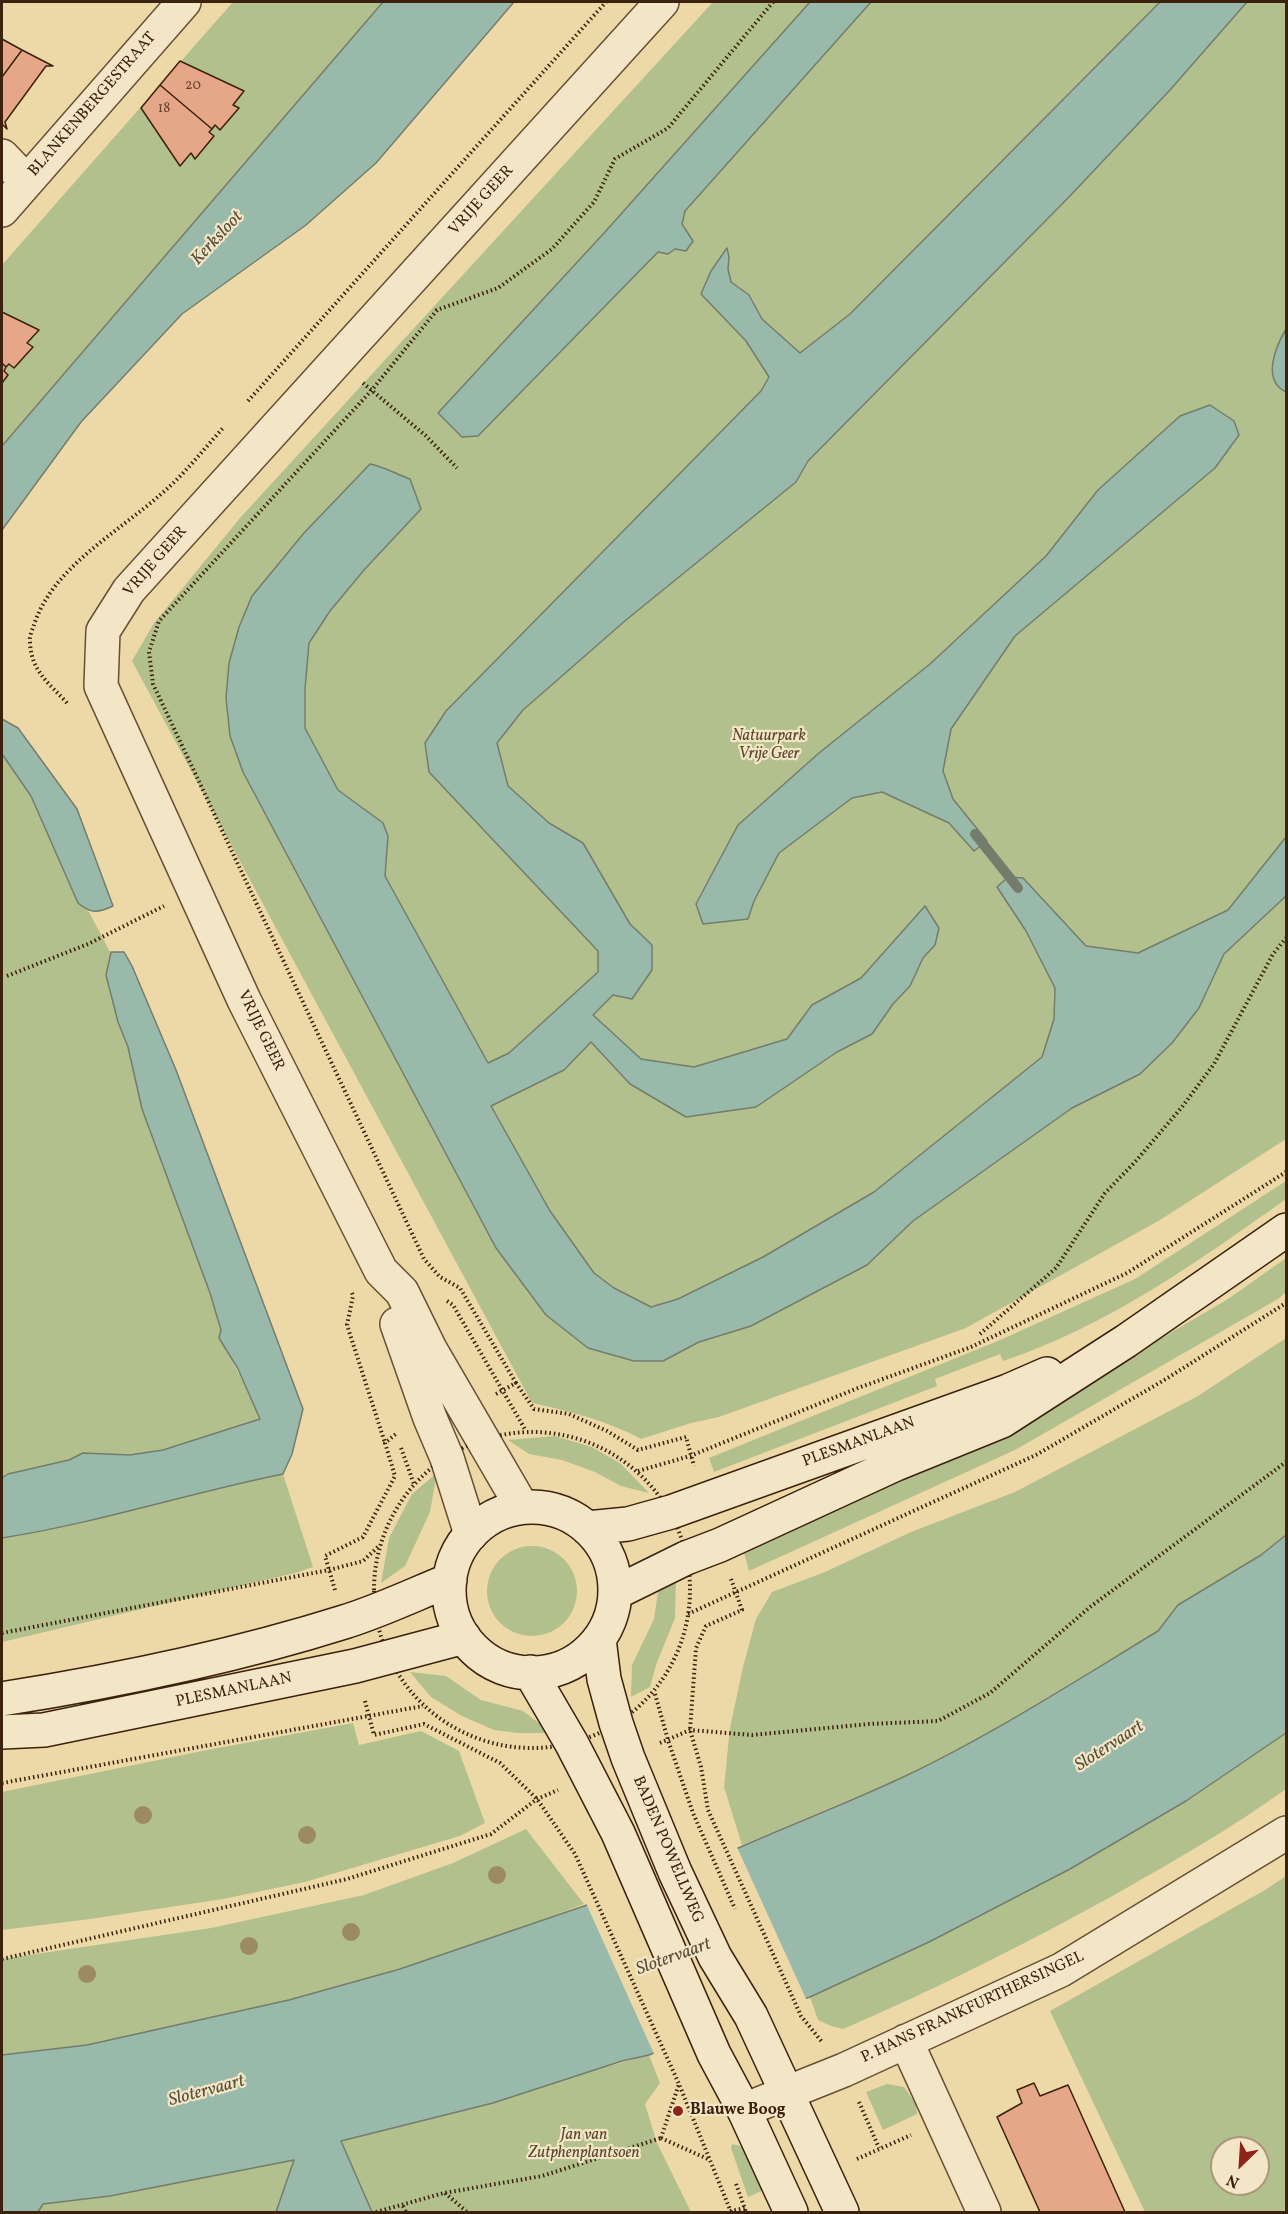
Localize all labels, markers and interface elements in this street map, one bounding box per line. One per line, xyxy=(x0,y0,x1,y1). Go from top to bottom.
street label: BLANKENBERGESTRAAT xyxy=(25,29,161,181)
house number: 20 xyxy=(185,78,201,94)
house number: 18 xyxy=(158,101,170,117)
street label: VRIJE GEER xyxy=(446,162,518,240)
water label: Kerksloot xyxy=(188,207,248,271)
street label: VRIJE GEER xyxy=(120,523,192,601)
park label: Natuurpark Vrije Geer xyxy=(732,727,806,765)
street label: VRIJE GEER xyxy=(232,987,288,1075)
street label: PLESMANLAAN xyxy=(800,1414,918,1472)
street label: PLESMANLAAN xyxy=(174,1669,294,1713)
water label: Slotervaart xyxy=(1071,1717,1149,1777)
street label: BADEN POWELLWEG xyxy=(627,1774,707,1926)
water label: Slotervaart xyxy=(634,1935,714,1981)
street label: P. HANS FRANKFURTHERSINGEL xyxy=(859,1948,1087,2068)
water label: Slotervaart xyxy=(167,2071,247,2113)
place label: Blauwe Boog xyxy=(690,2101,786,2121)
marker: Blauwe Boog xyxy=(671,2104,685,2118)
park label: Jan van Zutphenplantsoen xyxy=(528,2126,640,2164)
north arrow xyxy=(1210,2136,1270,2196)
text: N xyxy=(1223,2168,1243,2193)

